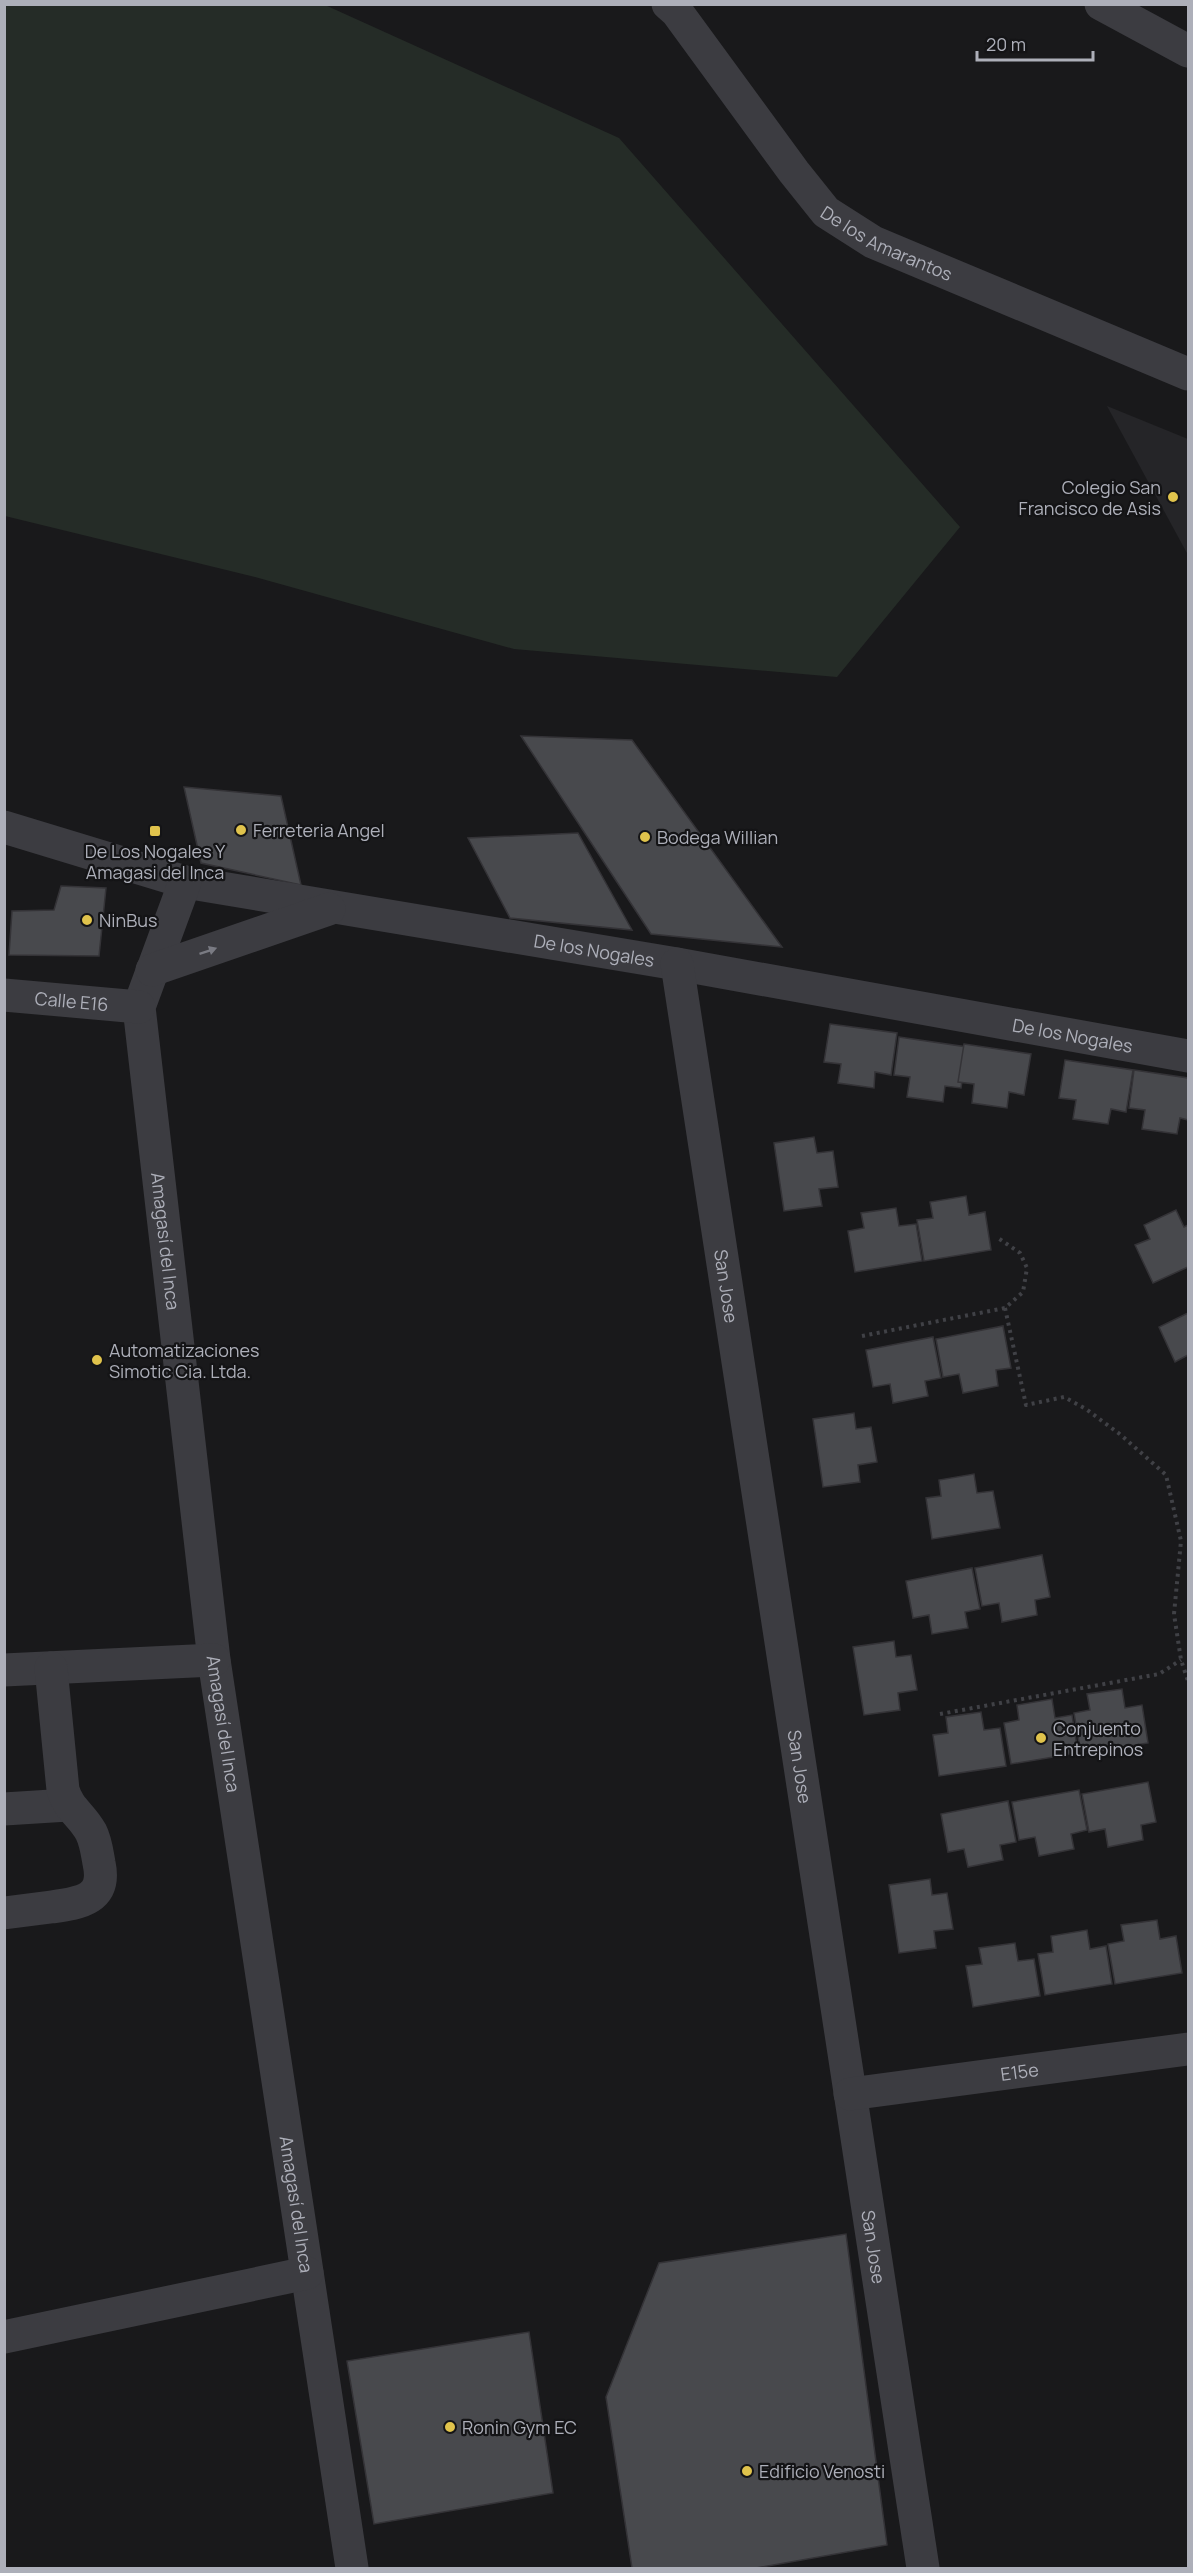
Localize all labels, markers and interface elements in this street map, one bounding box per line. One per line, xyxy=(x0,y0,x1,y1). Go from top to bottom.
scale bar xyxy=(977,24,1092,62)
text: 20 m xyxy=(986,32,1026,56)
street label: De los Amarantos xyxy=(816,200,956,286)
place label: Colegio San Francisco de Asis xyxy=(1019,475,1161,520)
marker: Colegio San Francisco de Asis xyxy=(1166,490,1180,504)
place label: Ferreteria Angel xyxy=(253,818,385,842)
marker: Ferreteria Angel xyxy=(234,823,248,837)
marker: De Los Nogales Y Amagasi del Inca xyxy=(148,824,162,838)
place label: Bodega Willian xyxy=(657,825,778,849)
marker: Bodega Willian xyxy=(638,830,652,844)
place label: De Los Nogales Y Amagasi del Inca xyxy=(85,839,226,884)
place label: NinBus xyxy=(99,908,157,932)
marker: NinBus xyxy=(80,913,94,927)
street label: De los Nogales xyxy=(532,928,656,972)
one-way arrow xyxy=(199,945,217,955)
street label: Calle E16 xyxy=(34,986,110,1016)
street label: De los Nogales xyxy=(1011,1013,1135,1058)
street label: Amagasí del Inca xyxy=(146,1171,186,1311)
street label: San Jose xyxy=(709,1248,744,1325)
place label: Automatizaciones Simotic Cia. Ltda. xyxy=(109,1338,259,1383)
marker: Automatizaciones Simotic Cia. Ltda. xyxy=(90,1353,104,1367)
street label: Amagasí del Inca xyxy=(201,1654,246,1794)
place label: Conjuento Entrepinos xyxy=(1053,1716,1143,1761)
street label: San Jose xyxy=(783,1728,818,1805)
marker: Conjuento Entrepinos xyxy=(1034,1731,1048,1745)
street label: E15e xyxy=(999,2057,1040,2086)
street label: Amagasí del Inca xyxy=(274,2134,319,2274)
street label: San Jose xyxy=(856,2208,891,2286)
place label: Ronin Gym EC xyxy=(462,2415,577,2439)
marker: Ronin Gym EC xyxy=(443,2420,457,2434)
place label: Edificio Venosti xyxy=(759,2459,885,2483)
marker: Edificio Venosti xyxy=(740,2464,754,2478)

